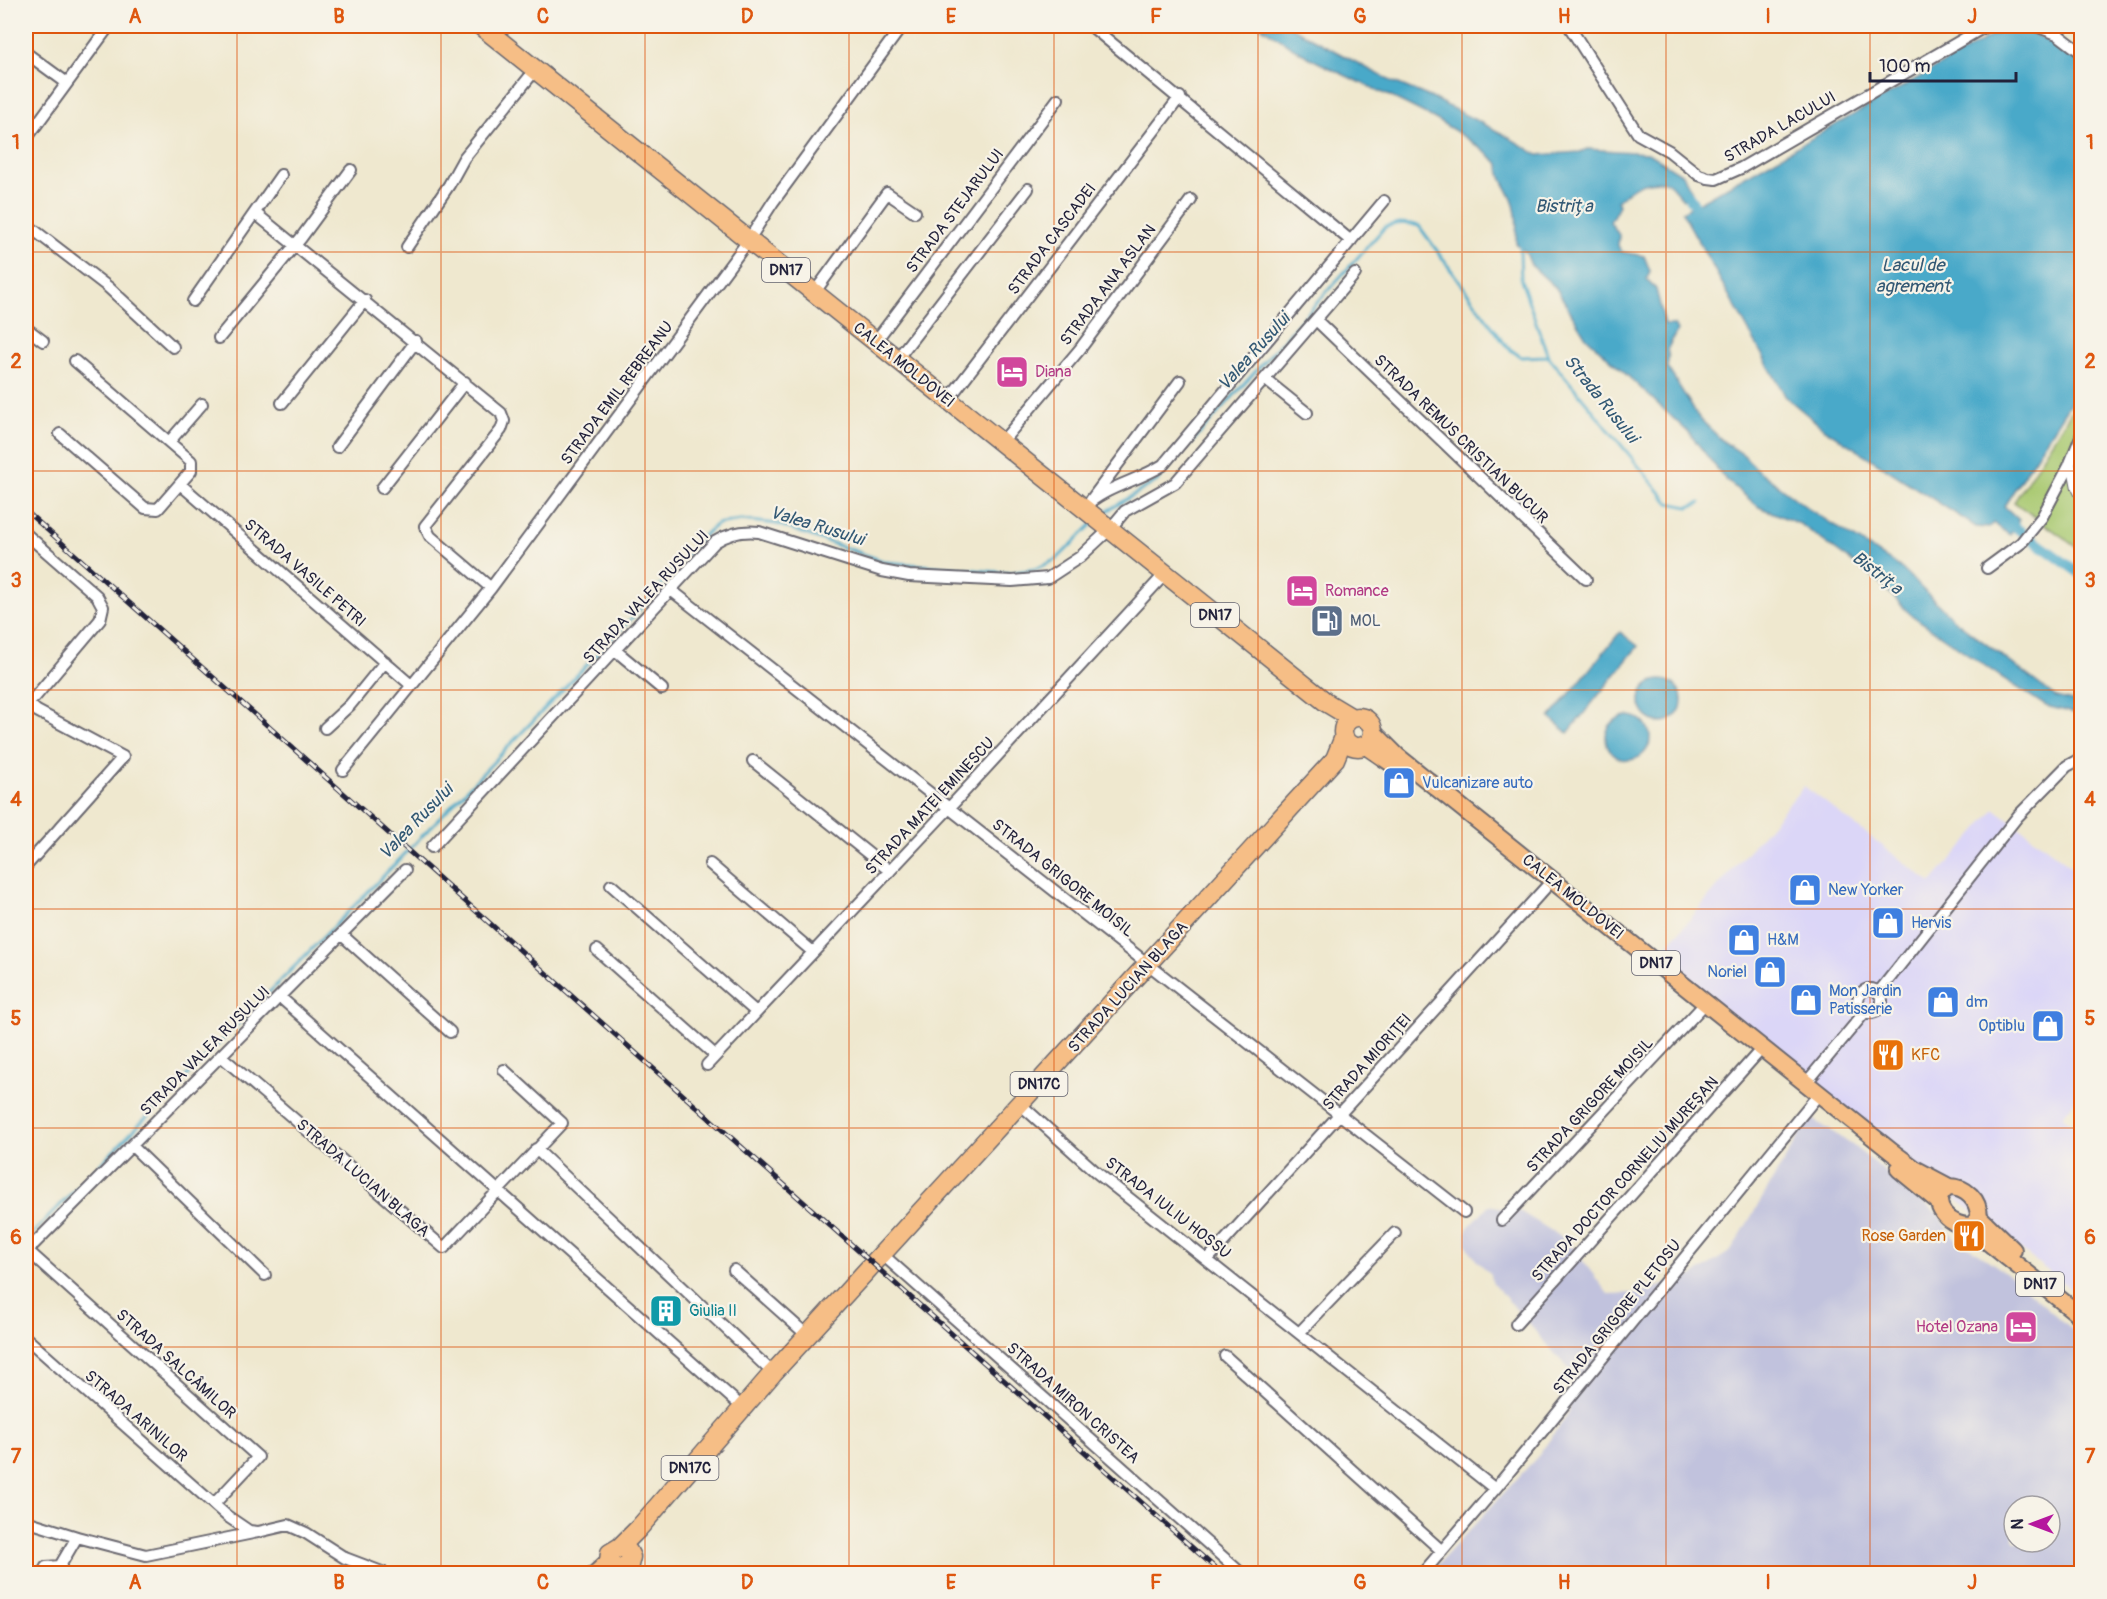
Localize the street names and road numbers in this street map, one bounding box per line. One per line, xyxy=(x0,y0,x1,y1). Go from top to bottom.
street label: STRADA LACULUI xyxy=(1721,87,1839,167)
street label: STRADA STEJARULUI xyxy=(902,145,1008,277)
street label: STRADA CASCADEI xyxy=(1004,179,1100,299)
street label: STRADA ANA ASLAN xyxy=(1056,220,1160,350)
road number: DN17 xyxy=(762,258,810,282)
street label: STRADA EMIL REBREANU xyxy=(556,317,678,469)
street label: CALEA MOLDOVEI xyxy=(849,318,959,412)
street label: STRADA REMUS CRISTIAN BUCUR xyxy=(1370,350,1552,528)
street label: STRADA VASILE PETRI xyxy=(240,515,370,631)
street label: STRADA VALEA RUSULUI xyxy=(579,526,713,668)
road number: DN17 xyxy=(1191,603,1239,627)
street label: STRADA MATEI EMINESCU xyxy=(861,733,999,879)
street label: STRADA GRIGORE MOISIL xyxy=(988,815,1138,941)
street label: CALEA MOLDOVEI xyxy=(1518,850,1628,944)
street label: STRADA LUCIAN BLAGA xyxy=(1064,917,1192,1057)
road number: DN17 xyxy=(1632,951,1680,975)
street label: STRADA VALEA RUSULUI xyxy=(136,982,274,1120)
street label: STRADA MIORIȚEI xyxy=(1318,1009,1416,1115)
street label: STRADA GRIGORE MOISIL xyxy=(1522,1033,1658,1177)
road number: DN17C xyxy=(1010,1072,1068,1096)
street label: STRADA DOCTOR CORNELIU MUREȘAN xyxy=(1527,1072,1723,1286)
street label: STRADA LUCIAN BLAGA xyxy=(292,1115,434,1241)
street label: STRADA IULIU HOSSU xyxy=(1101,1153,1235,1263)
street label: STRADA GRIGORE PLETOSU xyxy=(1548,1236,1686,1398)
road number: DN17 xyxy=(2016,1272,2064,1296)
street label: STRADA SALCÂMILOR xyxy=(112,1305,240,1423)
street label: STRADA MIRON CRISTEA xyxy=(1002,1338,1144,1468)
street label: STRADA ARINILOR xyxy=(81,1366,191,1466)
road number: DN17C xyxy=(662,1456,718,1480)

